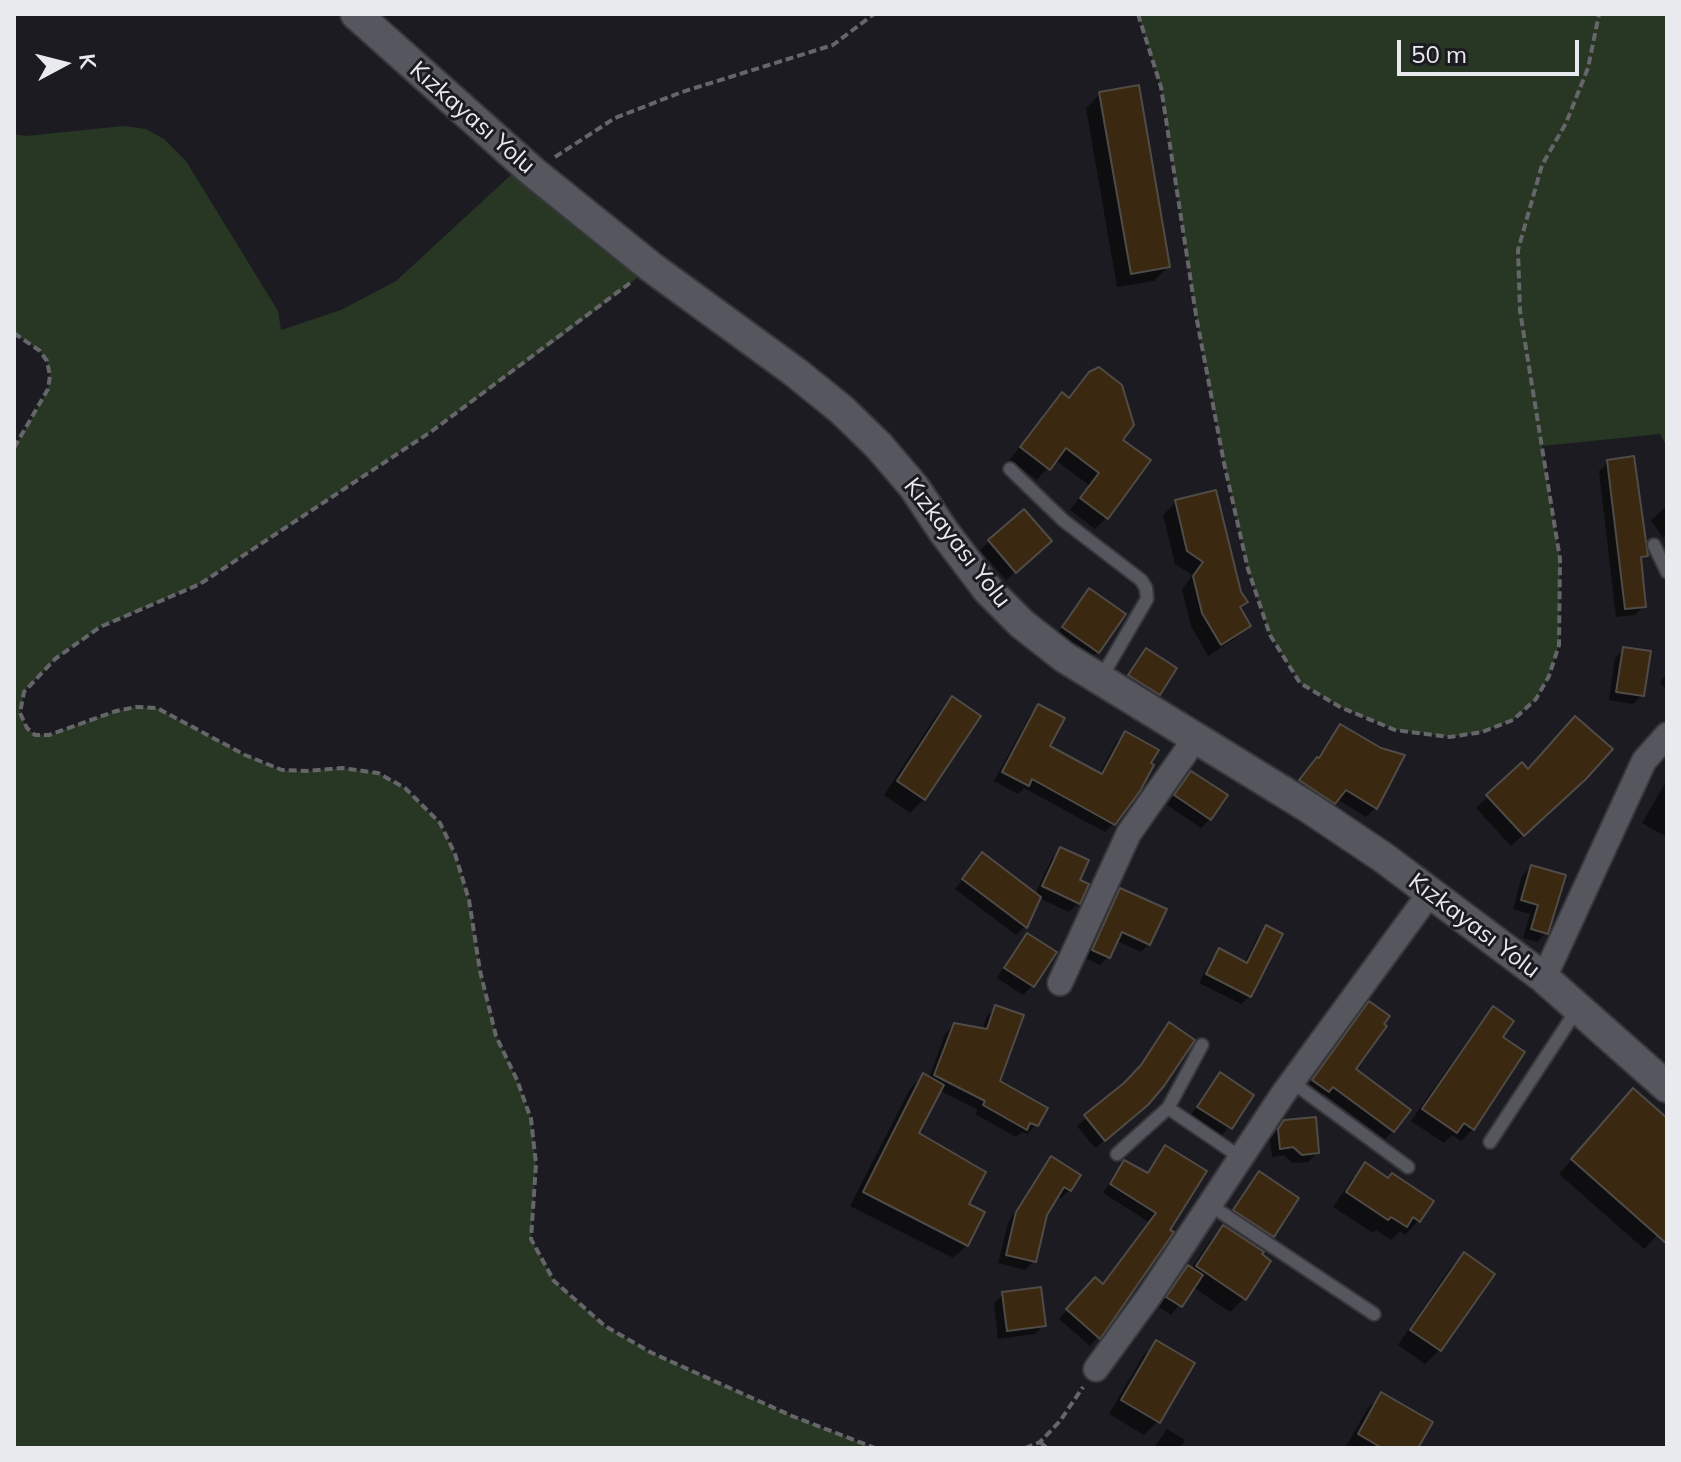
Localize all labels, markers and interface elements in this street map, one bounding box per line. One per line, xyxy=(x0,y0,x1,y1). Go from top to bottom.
north arrow xyxy=(24,24,104,104)
scale bar xyxy=(1401,24,1583,74)
text: 50 m xyxy=(1411,39,1467,69)
text: K xyxy=(73,52,103,70)
street label: Kızkayası Yolu xyxy=(403,56,541,180)
street label: Kızkayası Yolu xyxy=(897,472,1017,614)
street label: Kızkayası Yolu xyxy=(1403,867,1545,985)

